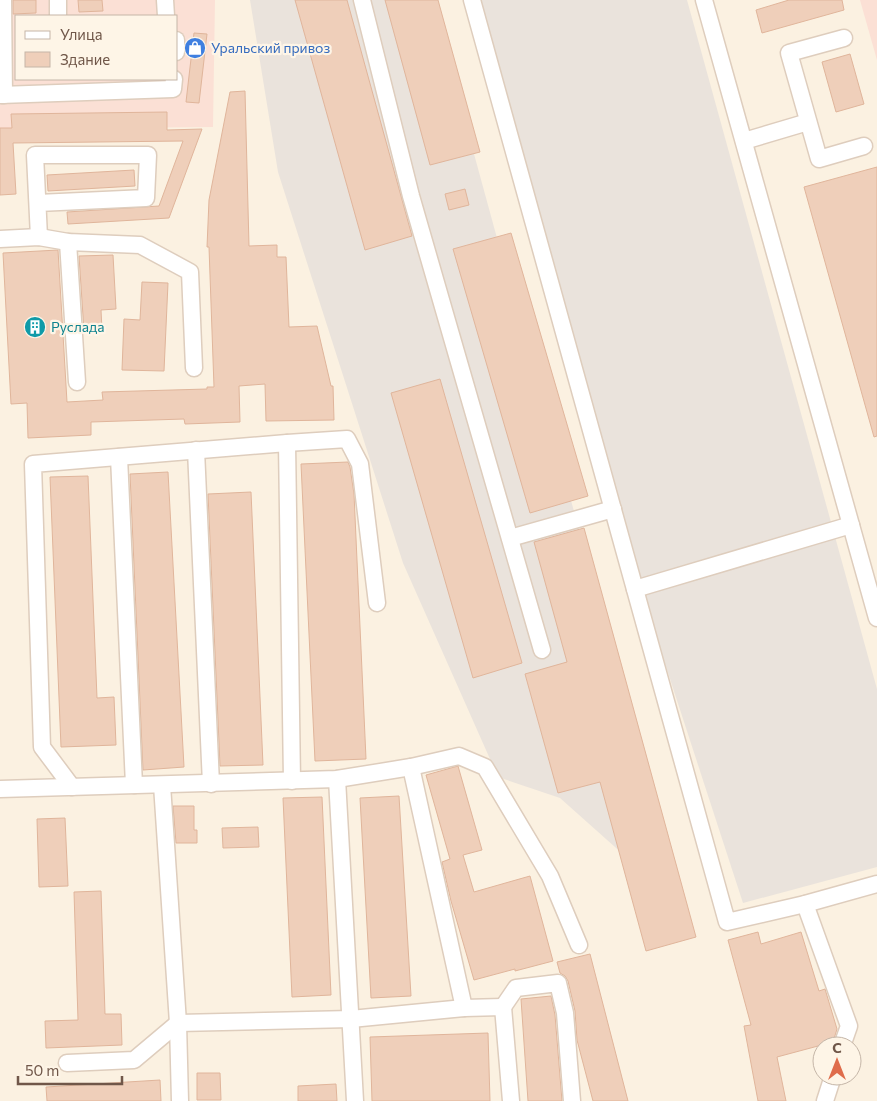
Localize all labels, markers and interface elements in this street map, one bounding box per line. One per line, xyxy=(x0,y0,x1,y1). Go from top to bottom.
legend xyxy=(15,15,178,80)
text: Улица xyxy=(60,25,102,43)
shop icon: Уральский привоз xyxy=(183,36,207,60)
place label: Уральский привоз xyxy=(211,39,330,56)
text: Здание xyxy=(60,50,110,68)
building icon: Руслада xyxy=(23,315,47,339)
place label: Руслада xyxy=(51,318,105,335)
north arrow xyxy=(812,1036,862,1086)
text: С xyxy=(832,1039,842,1056)
scale bar xyxy=(18,1054,121,1086)
text: 50 m xyxy=(25,1061,59,1079)

